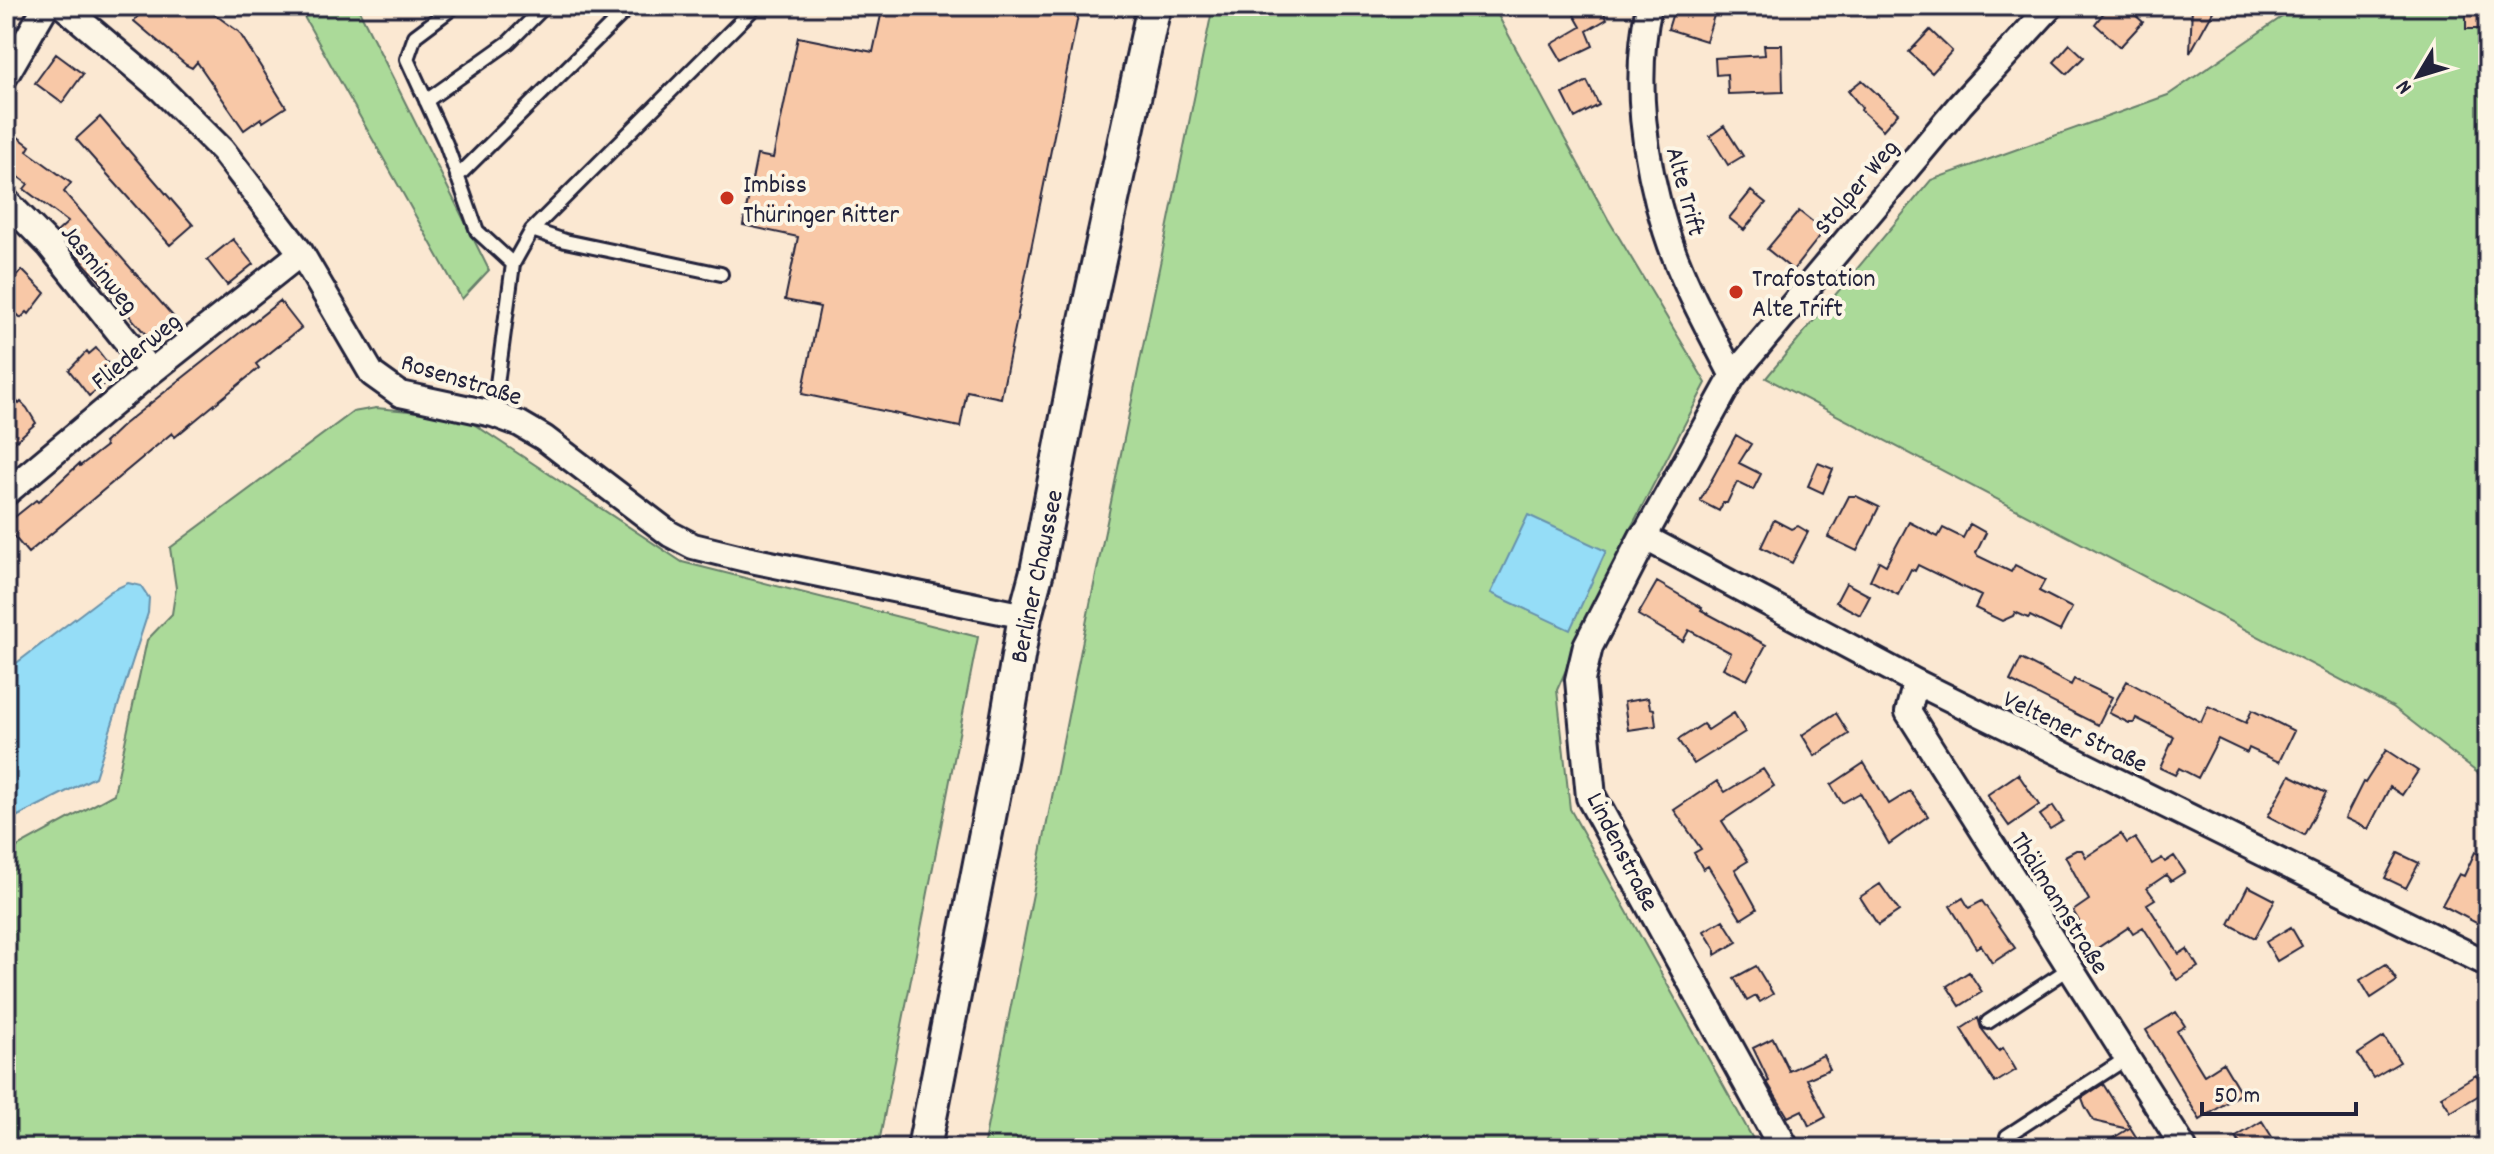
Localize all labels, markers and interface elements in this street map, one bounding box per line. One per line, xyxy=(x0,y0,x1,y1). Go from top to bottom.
north arrow xyxy=(2378,36,2458,116)
text: N xyxy=(2389,72,2421,100)
street label: Stolper Weg xyxy=(1806,132,1909,244)
street label: Alte Trift xyxy=(1654,143,1713,241)
place label: Imbiss Thüringer Ritter xyxy=(743,168,899,235)
marker: Imbiss Thüringer Ritter xyxy=(718,189,736,207)
street label: Jasminweg xyxy=(50,217,146,323)
place label: Trafostation Alte Trift xyxy=(1752,262,1876,329)
marker: Trafostation Alte Trift xyxy=(1727,283,1745,301)
street label: Fliederweg xyxy=(84,305,190,401)
street label: Rosenstraße xyxy=(396,345,526,417)
street label: Berliner Chaussee xyxy=(1002,487,1075,667)
street label: Veltener Straße xyxy=(1996,682,2153,784)
street label: Lindenstraße xyxy=(1575,787,1667,919)
street label: Thälmannstraße xyxy=(1999,825,2117,982)
scale bar xyxy=(2202,1066,2356,1116)
text: 50 m xyxy=(2214,1080,2260,1114)

